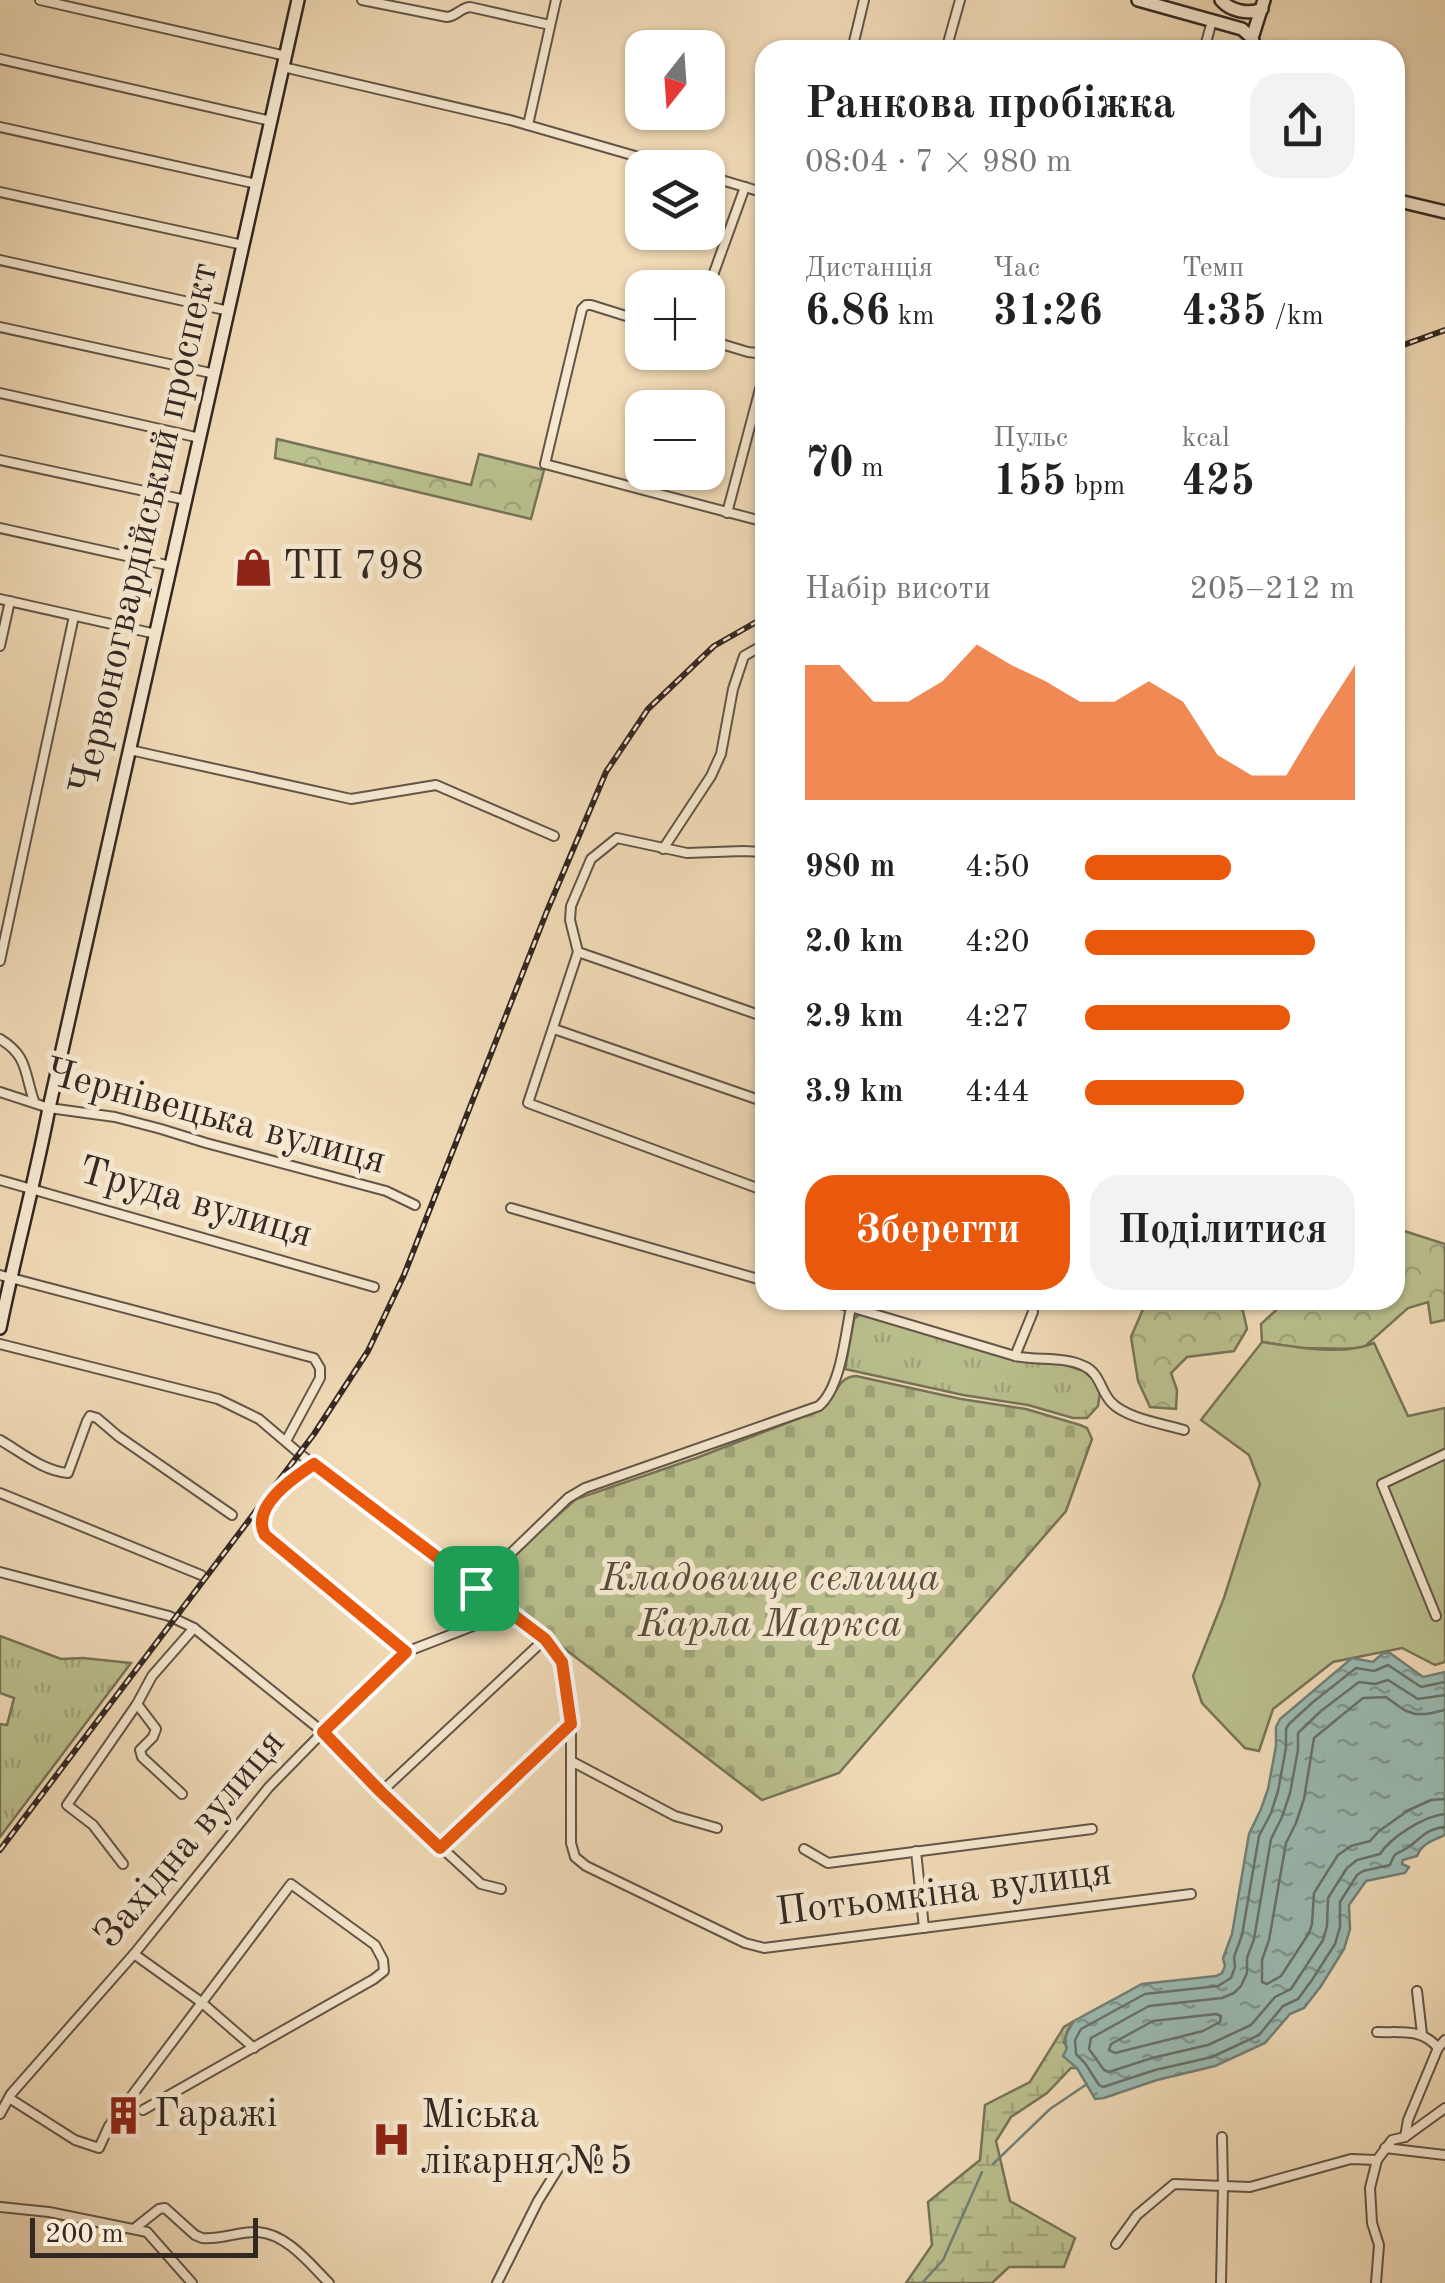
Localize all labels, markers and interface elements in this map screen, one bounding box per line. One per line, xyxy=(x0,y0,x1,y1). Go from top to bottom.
north arrow xyxy=(625,30,725,130)
map controls xyxy=(625,30,725,490)
button: share xyxy=(1250,73,1355,178)
text: Ранкова пробіжка xyxy=(805,83,1175,128)
text: 08:04 · 7 × 980 m xyxy=(805,147,1072,179)
button: layers xyxy=(625,150,725,250)
text: Дистанція xyxy=(805,255,933,283)
text: Час xyxy=(993,255,1040,283)
text: Темп xyxy=(1182,255,1244,283)
street label: Червоногвардійський проспект xyxy=(65,259,227,799)
button: + xyxy=(625,270,725,370)
text: 6.86 xyxy=(805,292,890,334)
text: 31:26 xyxy=(993,292,1103,334)
text: 4:35 xyxy=(1182,292,1267,334)
text: km xyxy=(890,303,934,331)
text: /km xyxy=(1267,303,1324,331)
button: − xyxy=(625,390,725,490)
text: Пульс xyxy=(993,425,1068,453)
text: kcal xyxy=(1182,425,1230,453)
text: 70 xyxy=(805,444,854,486)
text: m xyxy=(854,455,884,483)
text: 155 xyxy=(993,462,1066,504)
text: 425 xyxy=(1182,462,1255,504)
text: bpm xyxy=(1066,473,1125,501)
shop icon: ТП 798 xyxy=(232,547,274,589)
place label: ТП 798 xyxy=(283,548,424,588)
text: Набір висоти xyxy=(805,574,991,606)
text: 205–212 m xyxy=(1189,574,1355,606)
text: 980 m xyxy=(805,852,895,884)
text: 4:50 xyxy=(965,852,1030,884)
text: 2.0 km xyxy=(805,927,904,959)
text: 4:20 xyxy=(965,927,1030,959)
text: 2.9 km xyxy=(805,1002,904,1034)
text: 4:27 xyxy=(965,1002,1030,1034)
street label: Чернівецька вулиця xyxy=(40,1053,390,1183)
text: 3.9 km xyxy=(805,1077,904,1109)
text: 4:44 xyxy=(965,1077,1030,1109)
street label: Труда вулиця xyxy=(74,1152,316,1256)
button: Зберегти xyxy=(805,1175,1070,1290)
button: Поділитися xyxy=(1090,1175,1355,1290)
pin xyxy=(434,1546,519,1631)
park label: Кладовище селища Карла Маркса xyxy=(599,1560,940,1646)
icon: arrive xyxy=(449,1561,504,1616)
street label: Західна вулиця xyxy=(88,1723,294,1957)
street label: Потьомкіна вулиця xyxy=(774,1854,1114,1934)
building icon: Гаражі xyxy=(103,2095,145,2137)
place label: Гаражі xyxy=(154,2096,278,2136)
place label: Міська лікарня №5 xyxy=(421,2097,632,2183)
hospital icon: Міська лікарня №5 xyxy=(370,2119,412,2161)
scale bar xyxy=(30,2213,258,2258)
text: 200 m xyxy=(45,2221,124,2249)

